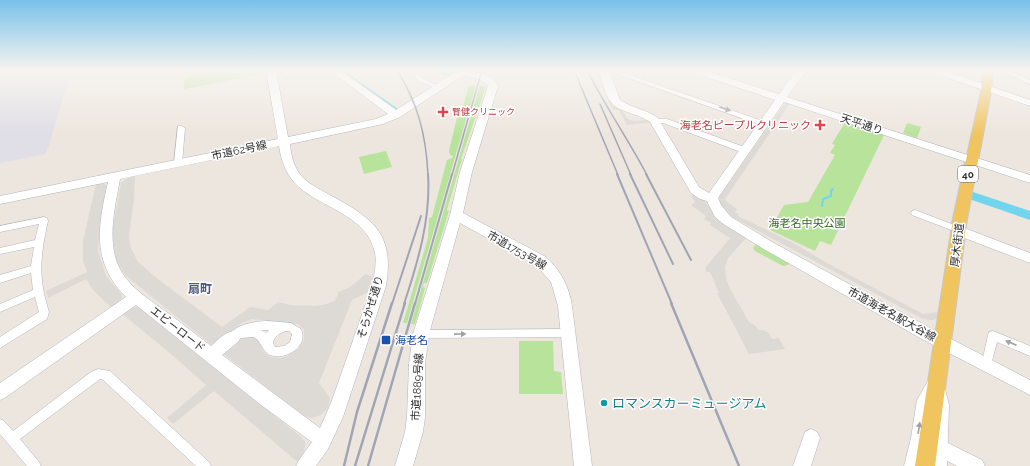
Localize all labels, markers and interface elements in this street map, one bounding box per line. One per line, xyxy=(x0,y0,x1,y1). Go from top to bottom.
marker: 腎健クリニック xyxy=(437,106,449,118)
place label: 腎健クリニック xyxy=(452,107,515,117)
one-way arrow xyxy=(720,107,732,113)
street label: 天平通り xyxy=(839,111,885,137)
place label: 海老名ピープルクリニック xyxy=(680,119,811,132)
marker: 海老名ピープルクリニック xyxy=(814,119,826,131)
street label: 市道62号線 xyxy=(210,138,268,163)
road number: 40 xyxy=(958,166,978,182)
park label: 海老名中央公園 xyxy=(769,217,846,230)
street label: 厚木街道 xyxy=(948,222,967,268)
street label: 市道1753号線 xyxy=(485,228,549,273)
street label: そらかぜ通り xyxy=(355,274,386,341)
district label: 扇町 xyxy=(188,282,212,296)
street label: 市道海老名駅大谷線 xyxy=(845,285,938,344)
street label: エビーロード xyxy=(148,304,208,355)
one-way arrow xyxy=(454,331,467,337)
marker: 海老名 xyxy=(380,334,392,346)
place label: 海老名 xyxy=(395,334,428,347)
one-way arrow xyxy=(1005,339,1017,345)
street label: 市道1889号線 xyxy=(409,353,426,421)
place label: ロマンスカーミュージアム xyxy=(612,396,767,411)
marker: ロマンスカーミュージアム xyxy=(599,398,609,408)
one-way arrow xyxy=(916,422,922,434)

